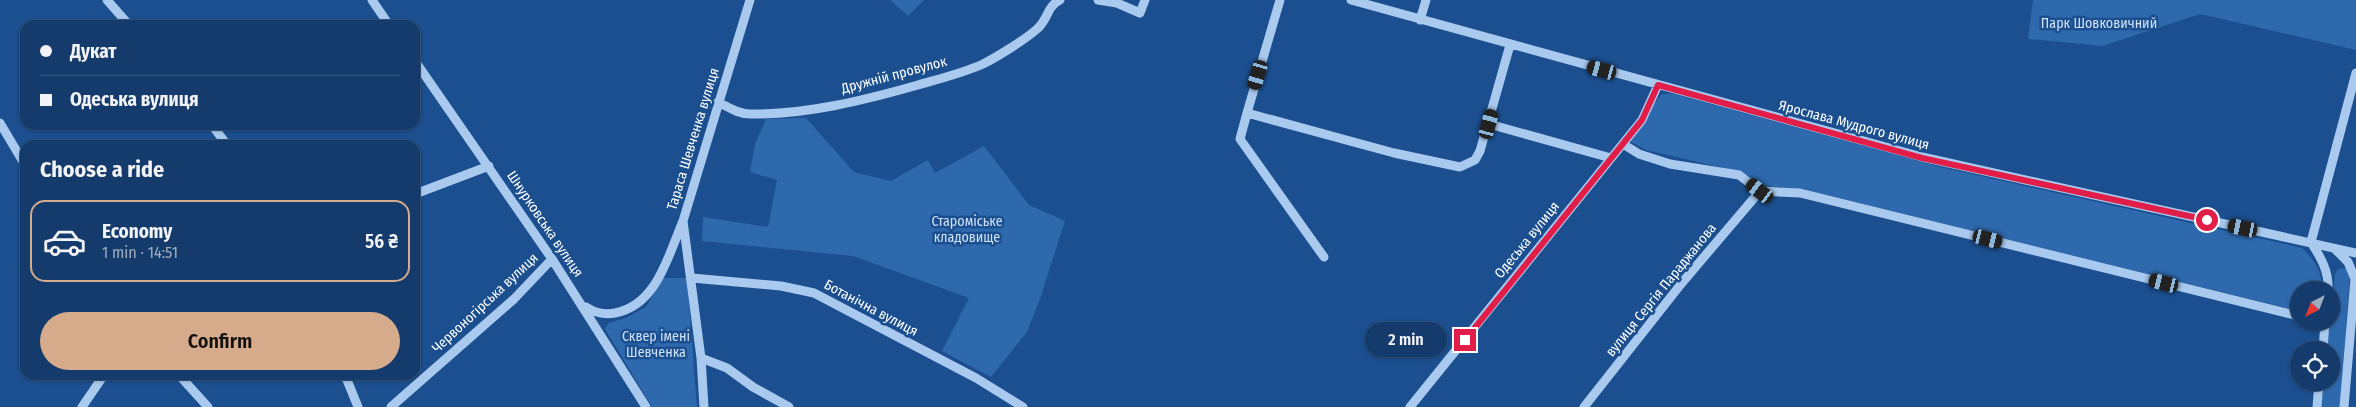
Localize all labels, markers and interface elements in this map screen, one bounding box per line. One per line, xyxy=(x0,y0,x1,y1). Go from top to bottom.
park label: Парк Шовковичний xyxy=(2041,15,2157,32)
text: Дукат xyxy=(70,40,116,63)
street label: Дружній провулок xyxy=(838,53,949,98)
car xyxy=(1246,58,1269,92)
car xyxy=(1585,59,1618,81)
street label: Тараса Шевченка вулиця xyxy=(663,66,723,212)
text: Одеська вулиця xyxy=(70,88,199,111)
street label: Ярослава Мудрого вулиця xyxy=(1777,97,1931,153)
car xyxy=(1477,108,1500,140)
text: Choose a ride xyxy=(40,156,164,183)
street label: Шнурковська вулиця xyxy=(503,168,587,280)
car xyxy=(1743,176,1776,206)
street label: Одеська вулиця xyxy=(1491,198,1563,282)
route start xyxy=(2196,209,2218,231)
park label: Староміське кладовище xyxy=(931,213,1003,246)
car xyxy=(2226,218,2259,238)
icon: car xyxy=(42,219,87,264)
text: Economy xyxy=(102,220,172,243)
street label: вулиця Сергія Параджанова xyxy=(1602,220,1720,360)
car xyxy=(1971,228,2004,250)
text: 56 ₴ xyxy=(365,230,398,253)
text: 1 min · 14:51 xyxy=(102,243,178,262)
street label: Червоногірська вулиця xyxy=(429,250,541,356)
car xyxy=(2147,272,2180,294)
street label: Ботанічна вулиця xyxy=(821,276,921,340)
north arrow xyxy=(2290,281,2340,331)
map controls xyxy=(2290,281,2340,391)
button: Confirm xyxy=(40,312,400,370)
callout: 2 min xyxy=(1365,322,1448,358)
park label: Сквер імені Шевченка xyxy=(622,328,690,361)
route end xyxy=(1454,329,1476,351)
text: 2 min xyxy=(1388,330,1424,349)
button: locate xyxy=(2290,341,2340,391)

